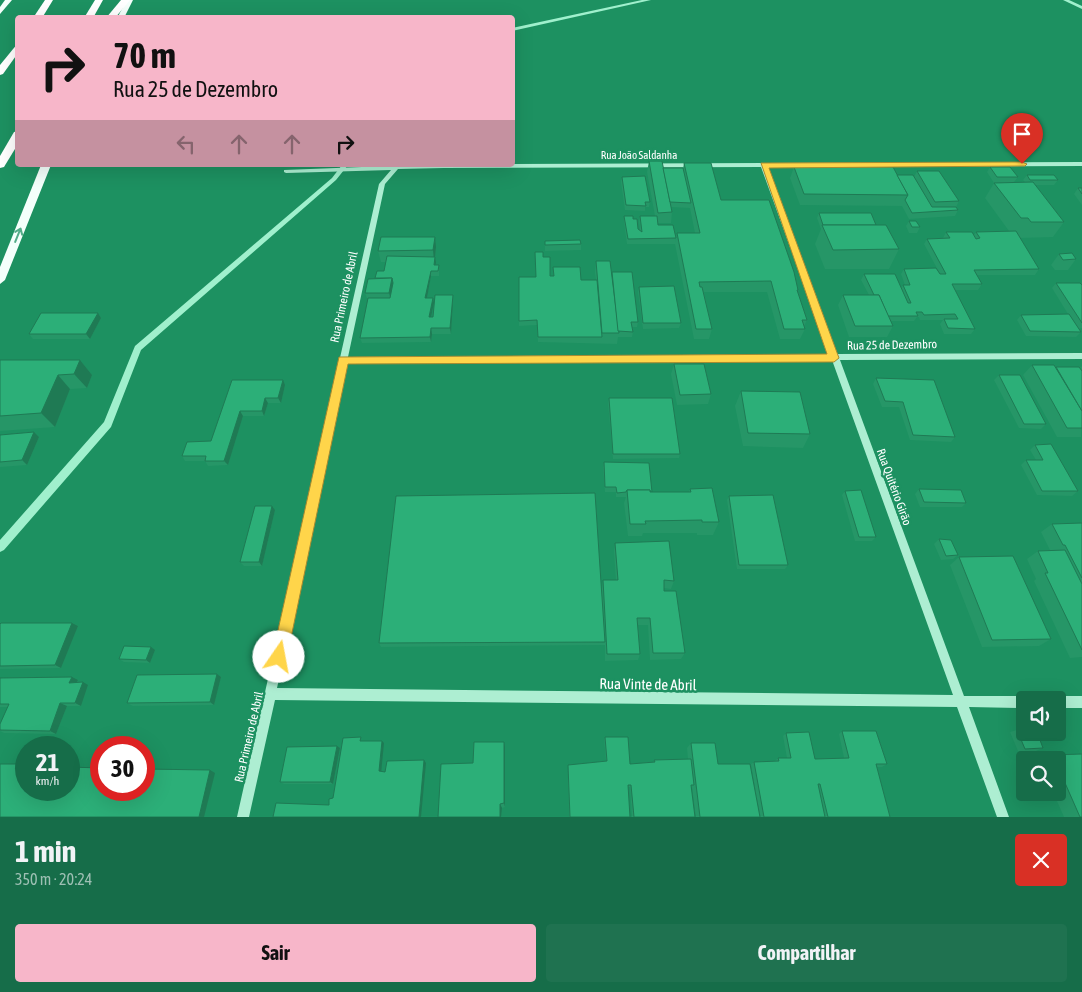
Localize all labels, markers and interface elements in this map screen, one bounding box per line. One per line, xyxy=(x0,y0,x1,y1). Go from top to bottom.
icon: right xyxy=(30,35,95,100)
text: 70 m xyxy=(113,35,176,75)
text: Rua 25 de Dezembro xyxy=(113,76,278,102)
pin xyxy=(1001,113,1043,164)
icon: arrive xyxy=(1008,120,1036,148)
icon: left xyxy=(172,130,200,158)
icon: ahead xyxy=(225,130,253,158)
icon: ahead xyxy=(278,130,306,158)
icon: right xyxy=(331,130,359,158)
street label: Rua João Saldanha xyxy=(601,149,677,161)
one-way arrow xyxy=(14,228,23,243)
street label: Rua Primeiro de Abril xyxy=(328,249,361,344)
street label: Rua 25 de Dezembro xyxy=(847,337,937,353)
street label: Rua Quitério Girão xyxy=(874,447,914,528)
position arrow xyxy=(252,630,304,682)
street label: Rua Vinte de Abril xyxy=(599,675,697,693)
street label: Rua Primeiro de Abril xyxy=(232,689,266,784)
map controls xyxy=(1016,691,1066,801)
button: sound xyxy=(1016,691,1066,741)
speed limit sign: 30 xyxy=(90,736,155,801)
text: 21 xyxy=(36,748,59,776)
button: search xyxy=(1016,751,1066,801)
text: km/h xyxy=(36,774,59,788)
text: 1 min xyxy=(15,834,76,868)
button: close xyxy=(1015,834,1067,886)
text: 350 m · 20:24 xyxy=(15,870,92,888)
button: Sair xyxy=(15,924,536,982)
button: Compartilhar xyxy=(546,924,1067,982)

